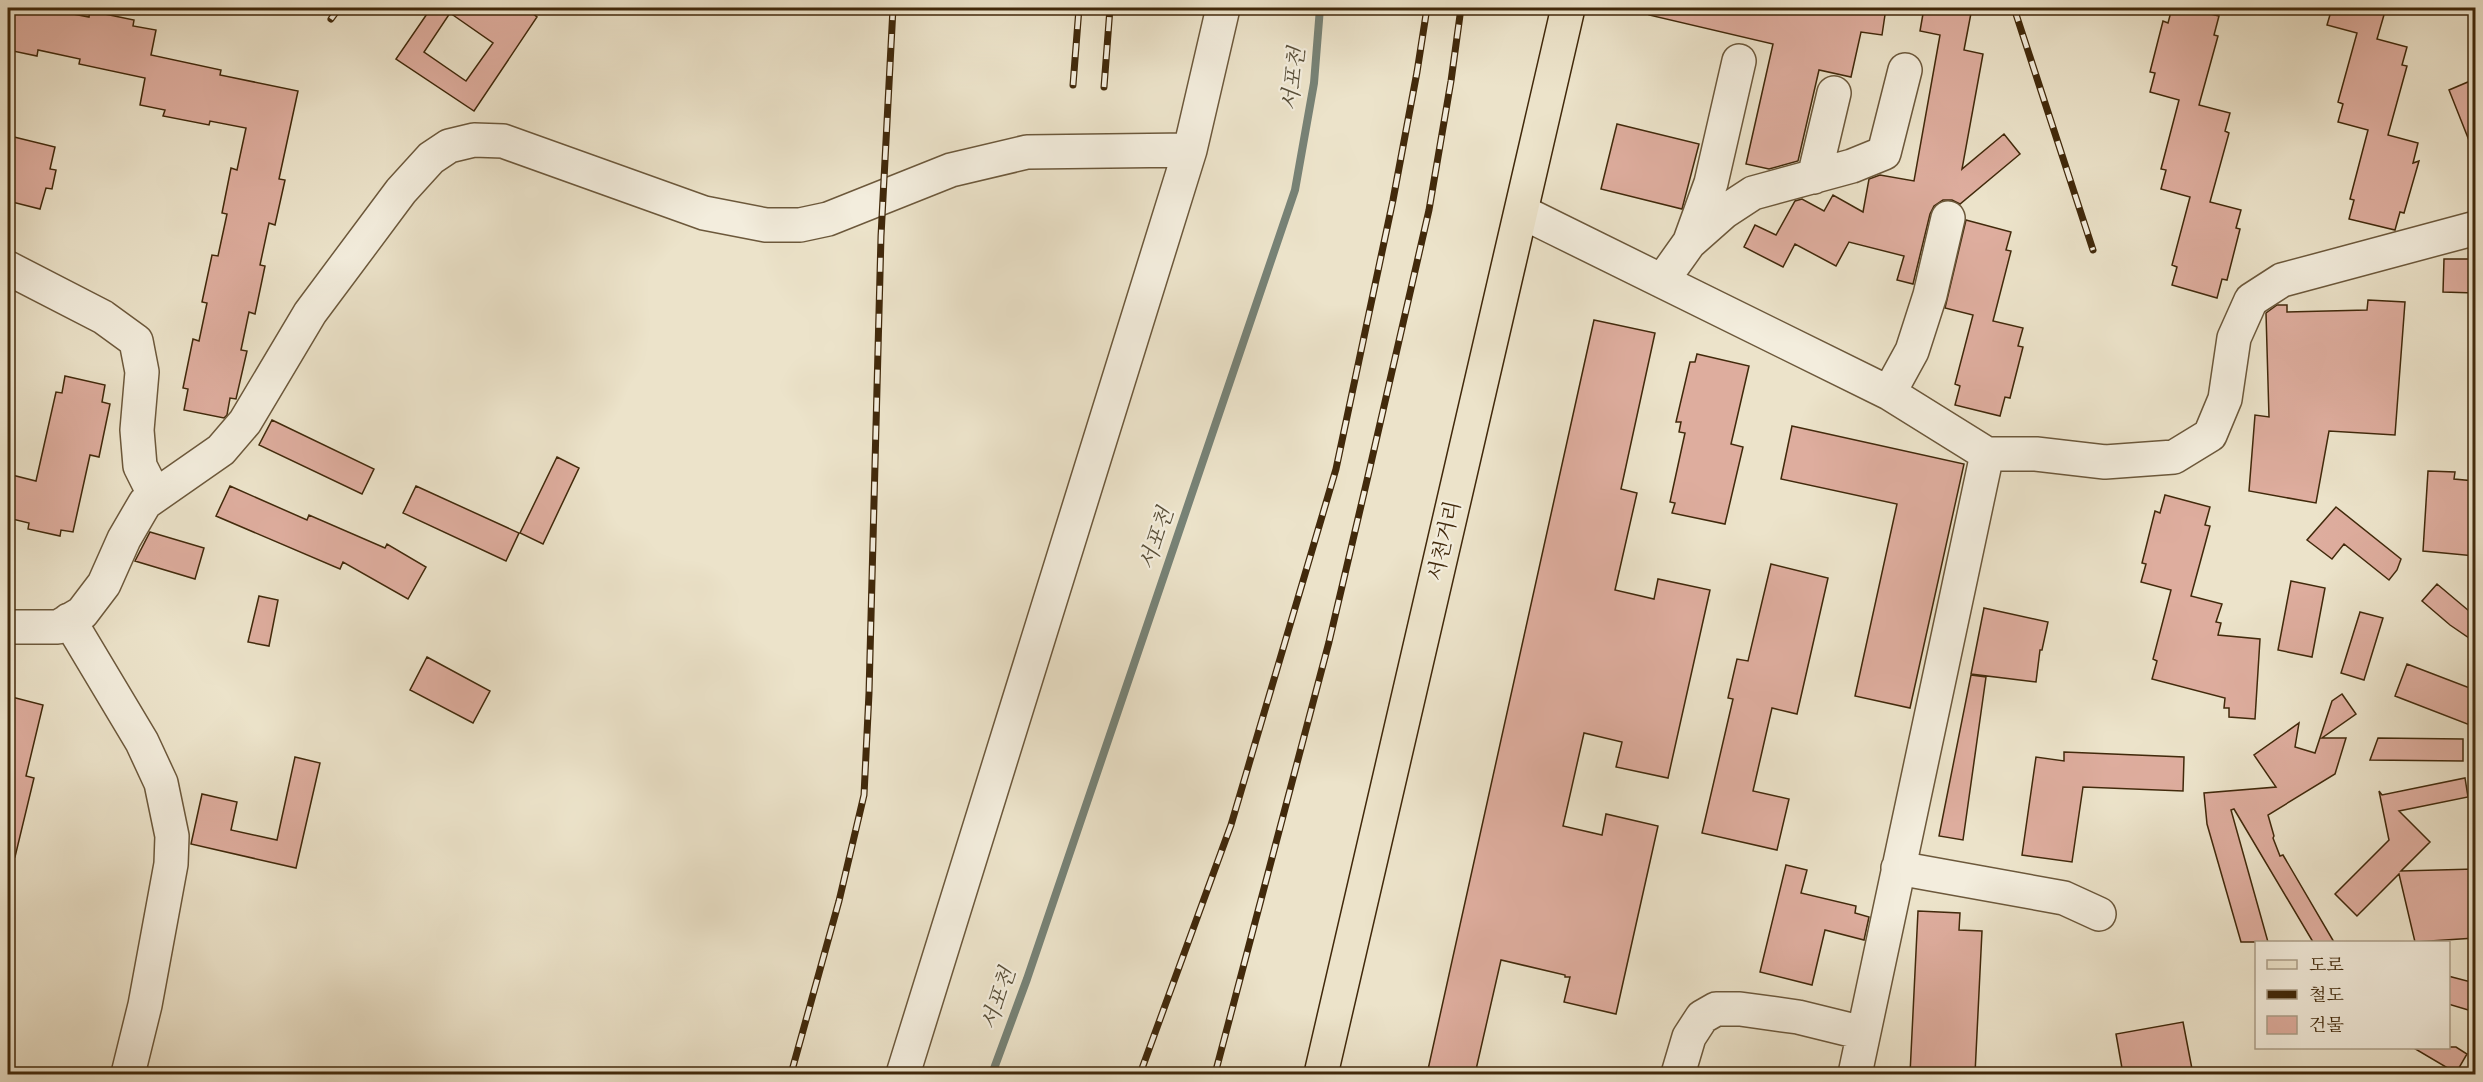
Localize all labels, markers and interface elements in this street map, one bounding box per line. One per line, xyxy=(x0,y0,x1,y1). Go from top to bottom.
water label: 서포천 xyxy=(1277,44,1311,112)
street label: 서천거리 xyxy=(1423,499,1467,583)
water label: 서포천 xyxy=(1134,503,1181,574)
legend xyxy=(2255,941,2450,1049)
text: 도로 xyxy=(2309,954,2344,977)
water label: 서포천 xyxy=(976,963,1023,1034)
text: 철도 xyxy=(2309,984,2344,1007)
text: 건물 xyxy=(2309,1014,2344,1037)

